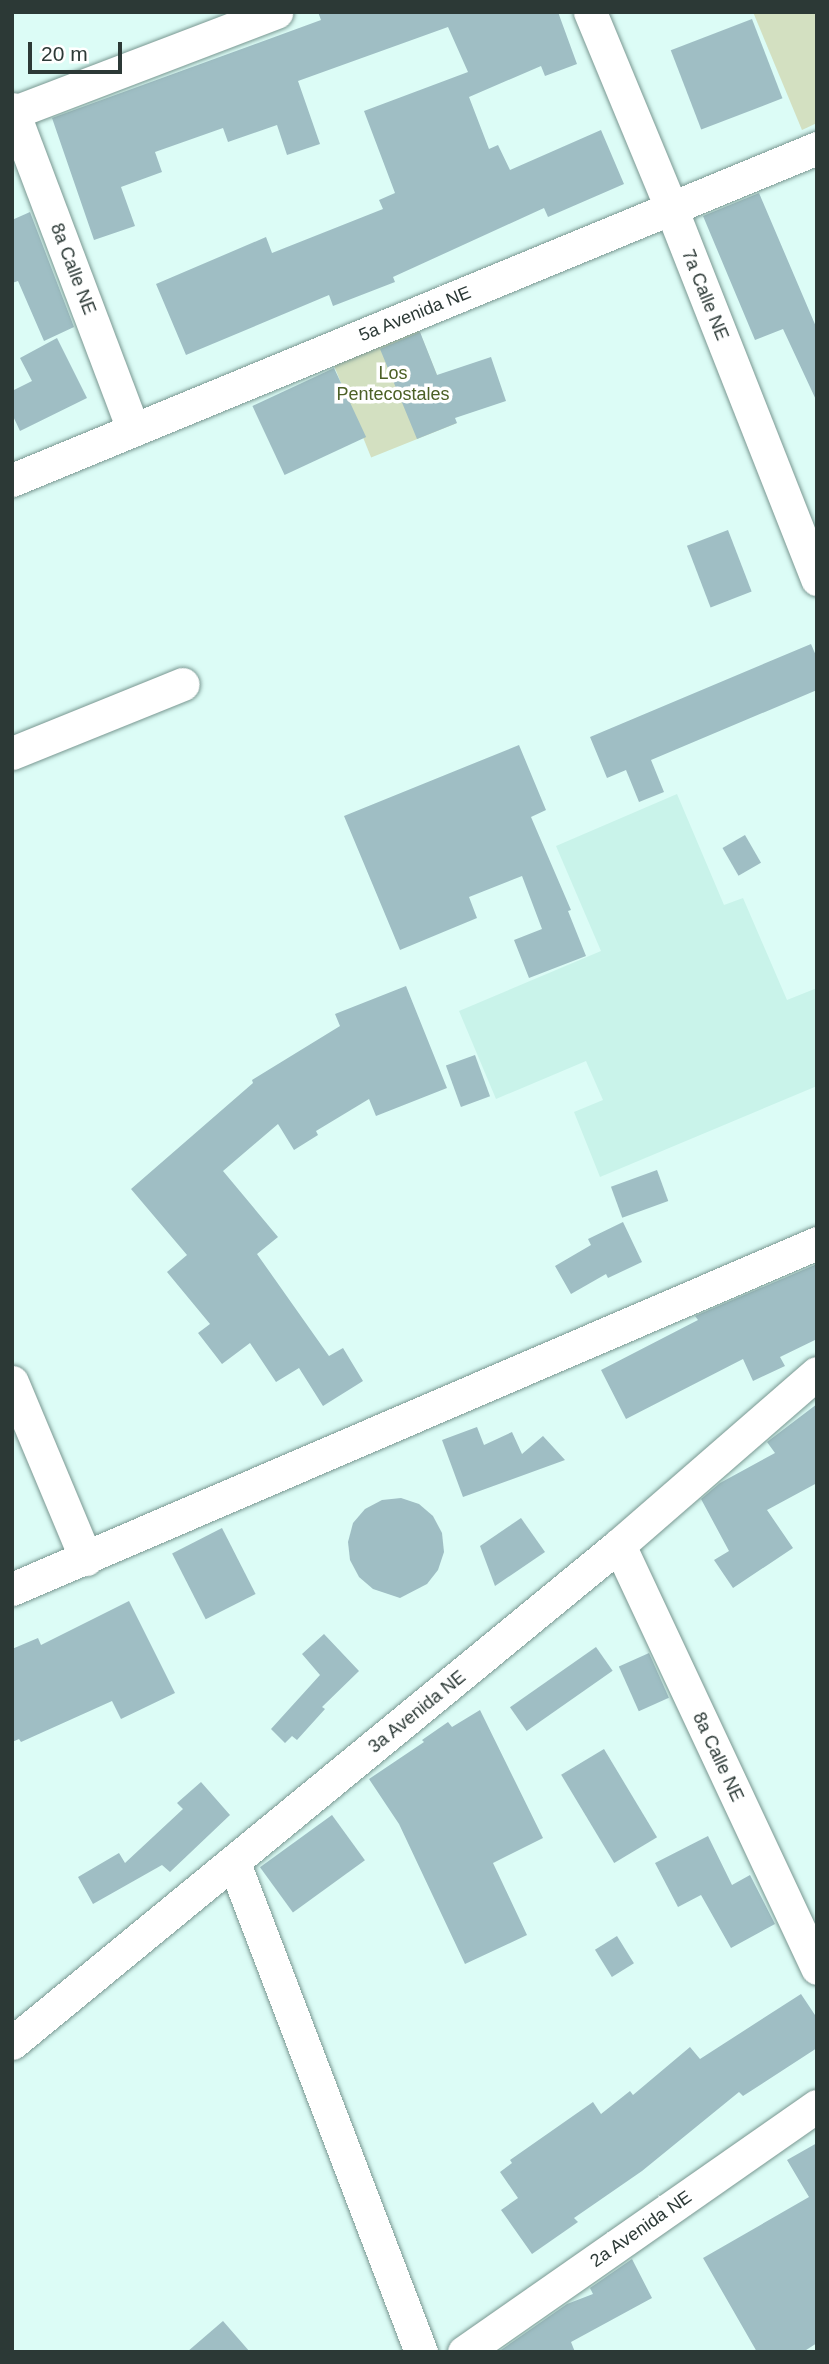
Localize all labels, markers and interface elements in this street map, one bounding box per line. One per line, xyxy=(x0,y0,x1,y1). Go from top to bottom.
scale bar xyxy=(32,28,126,72)
text: 20 m xyxy=(41,42,88,65)
street label: 8a Calle NE xyxy=(46,220,100,318)
street label: 7a Calle NE xyxy=(677,246,733,344)
street label: 5a Avenida NE xyxy=(355,282,475,346)
park label: Los Pentecostales xyxy=(336,363,450,406)
street label: 3a Avenida NE xyxy=(364,1666,470,1758)
street label: 8a Calle NE xyxy=(688,1709,748,1805)
street label: 2a Avenida NE xyxy=(586,2186,696,2272)

